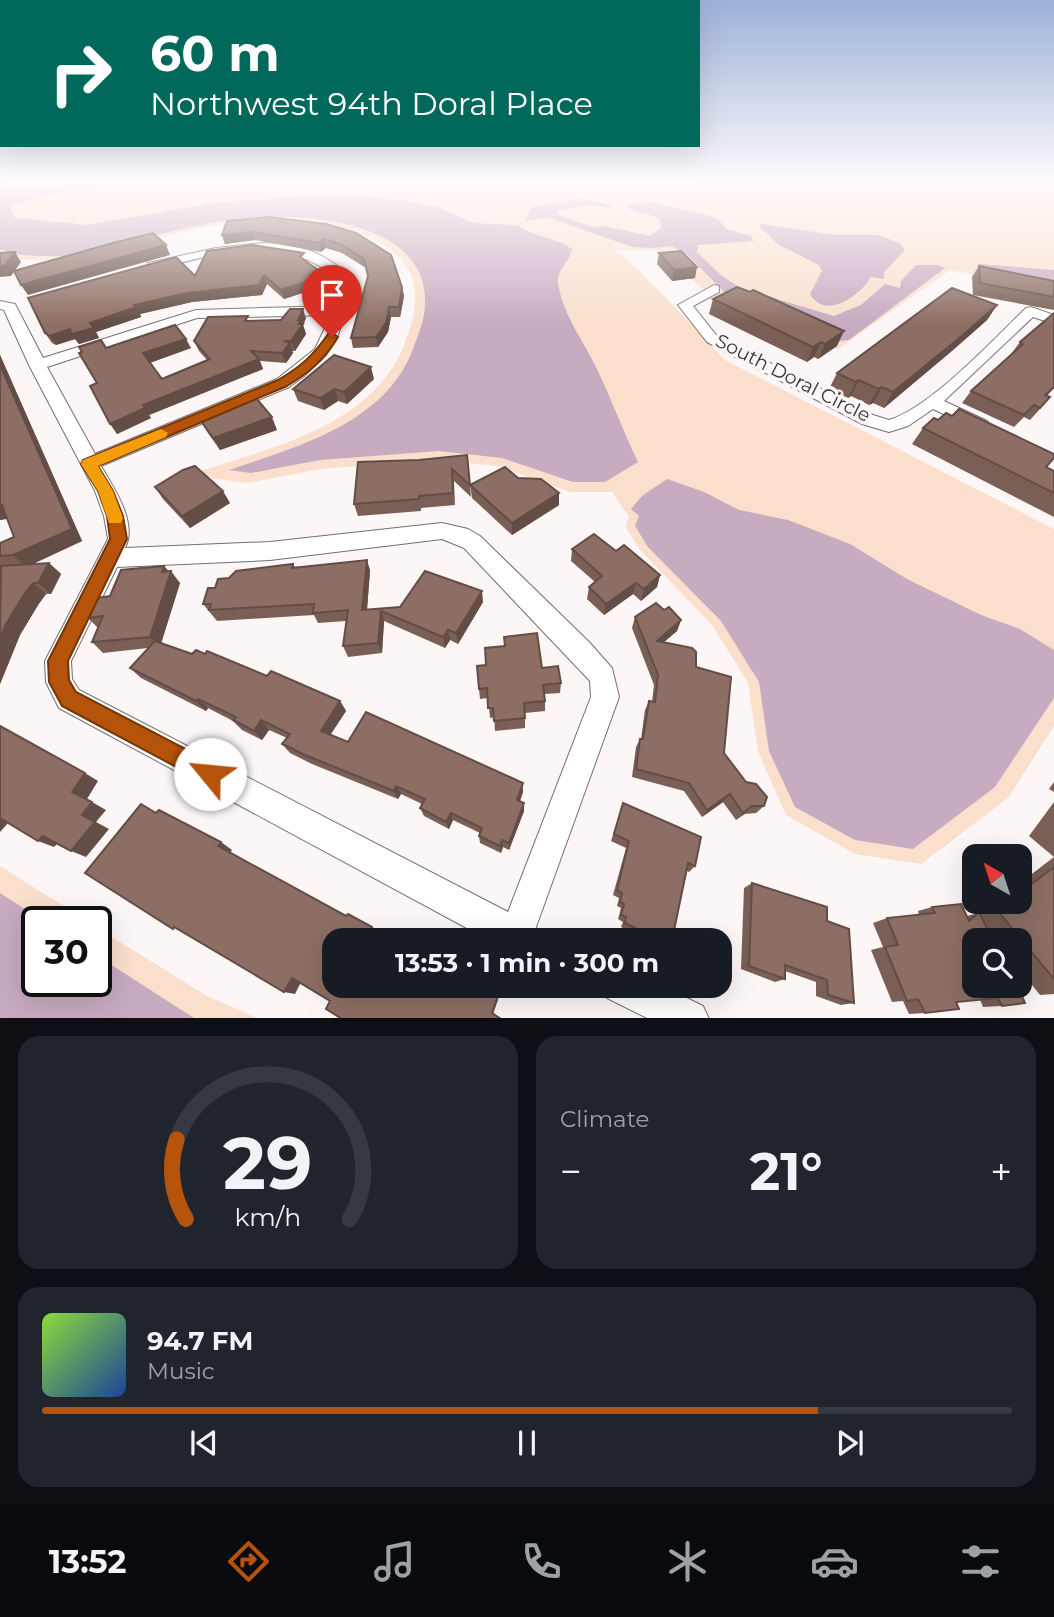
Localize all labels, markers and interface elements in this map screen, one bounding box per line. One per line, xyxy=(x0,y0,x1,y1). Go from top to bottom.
text: 60 m xyxy=(150,24,280,83)
icon: right xyxy=(35,28,126,119)
text: Northwest 94th Doral Place xyxy=(150,84,593,123)
pin xyxy=(302,265,362,337)
icon: arrive xyxy=(313,276,351,314)
street label: South Doral Circle xyxy=(712,329,874,427)
position arrow xyxy=(173,737,247,811)
north arrow xyxy=(962,844,1032,914)
map controls xyxy=(962,844,1032,998)
speed limit sign: 30 xyxy=(21,906,112,997)
button: search xyxy=(962,928,1032,998)
text: 13:53 · 1 min · 300 m xyxy=(395,947,659,979)
text: Climate xyxy=(560,1105,649,1133)
text: 29 xyxy=(223,1119,313,1207)
text: 21° xyxy=(750,1140,822,1203)
text: − xyxy=(560,1148,582,1195)
text: + xyxy=(990,1148,1012,1195)
text: km/h xyxy=(235,1201,301,1231)
text: 94.7 FM xyxy=(147,1325,253,1357)
text: Music xyxy=(147,1357,215,1385)
icon: previous xyxy=(185,1424,223,1462)
icon: pause xyxy=(508,1424,546,1462)
icon: next xyxy=(831,1424,869,1462)
icon: directions xyxy=(224,1537,273,1586)
icon: music xyxy=(370,1537,419,1586)
icon: phone xyxy=(517,1537,566,1586)
icon: climate xyxy=(663,1537,712,1586)
icon: car xyxy=(810,1537,859,1586)
icon: filters xyxy=(956,1537,1005,1586)
text: 13:52 xyxy=(49,1542,126,1581)

